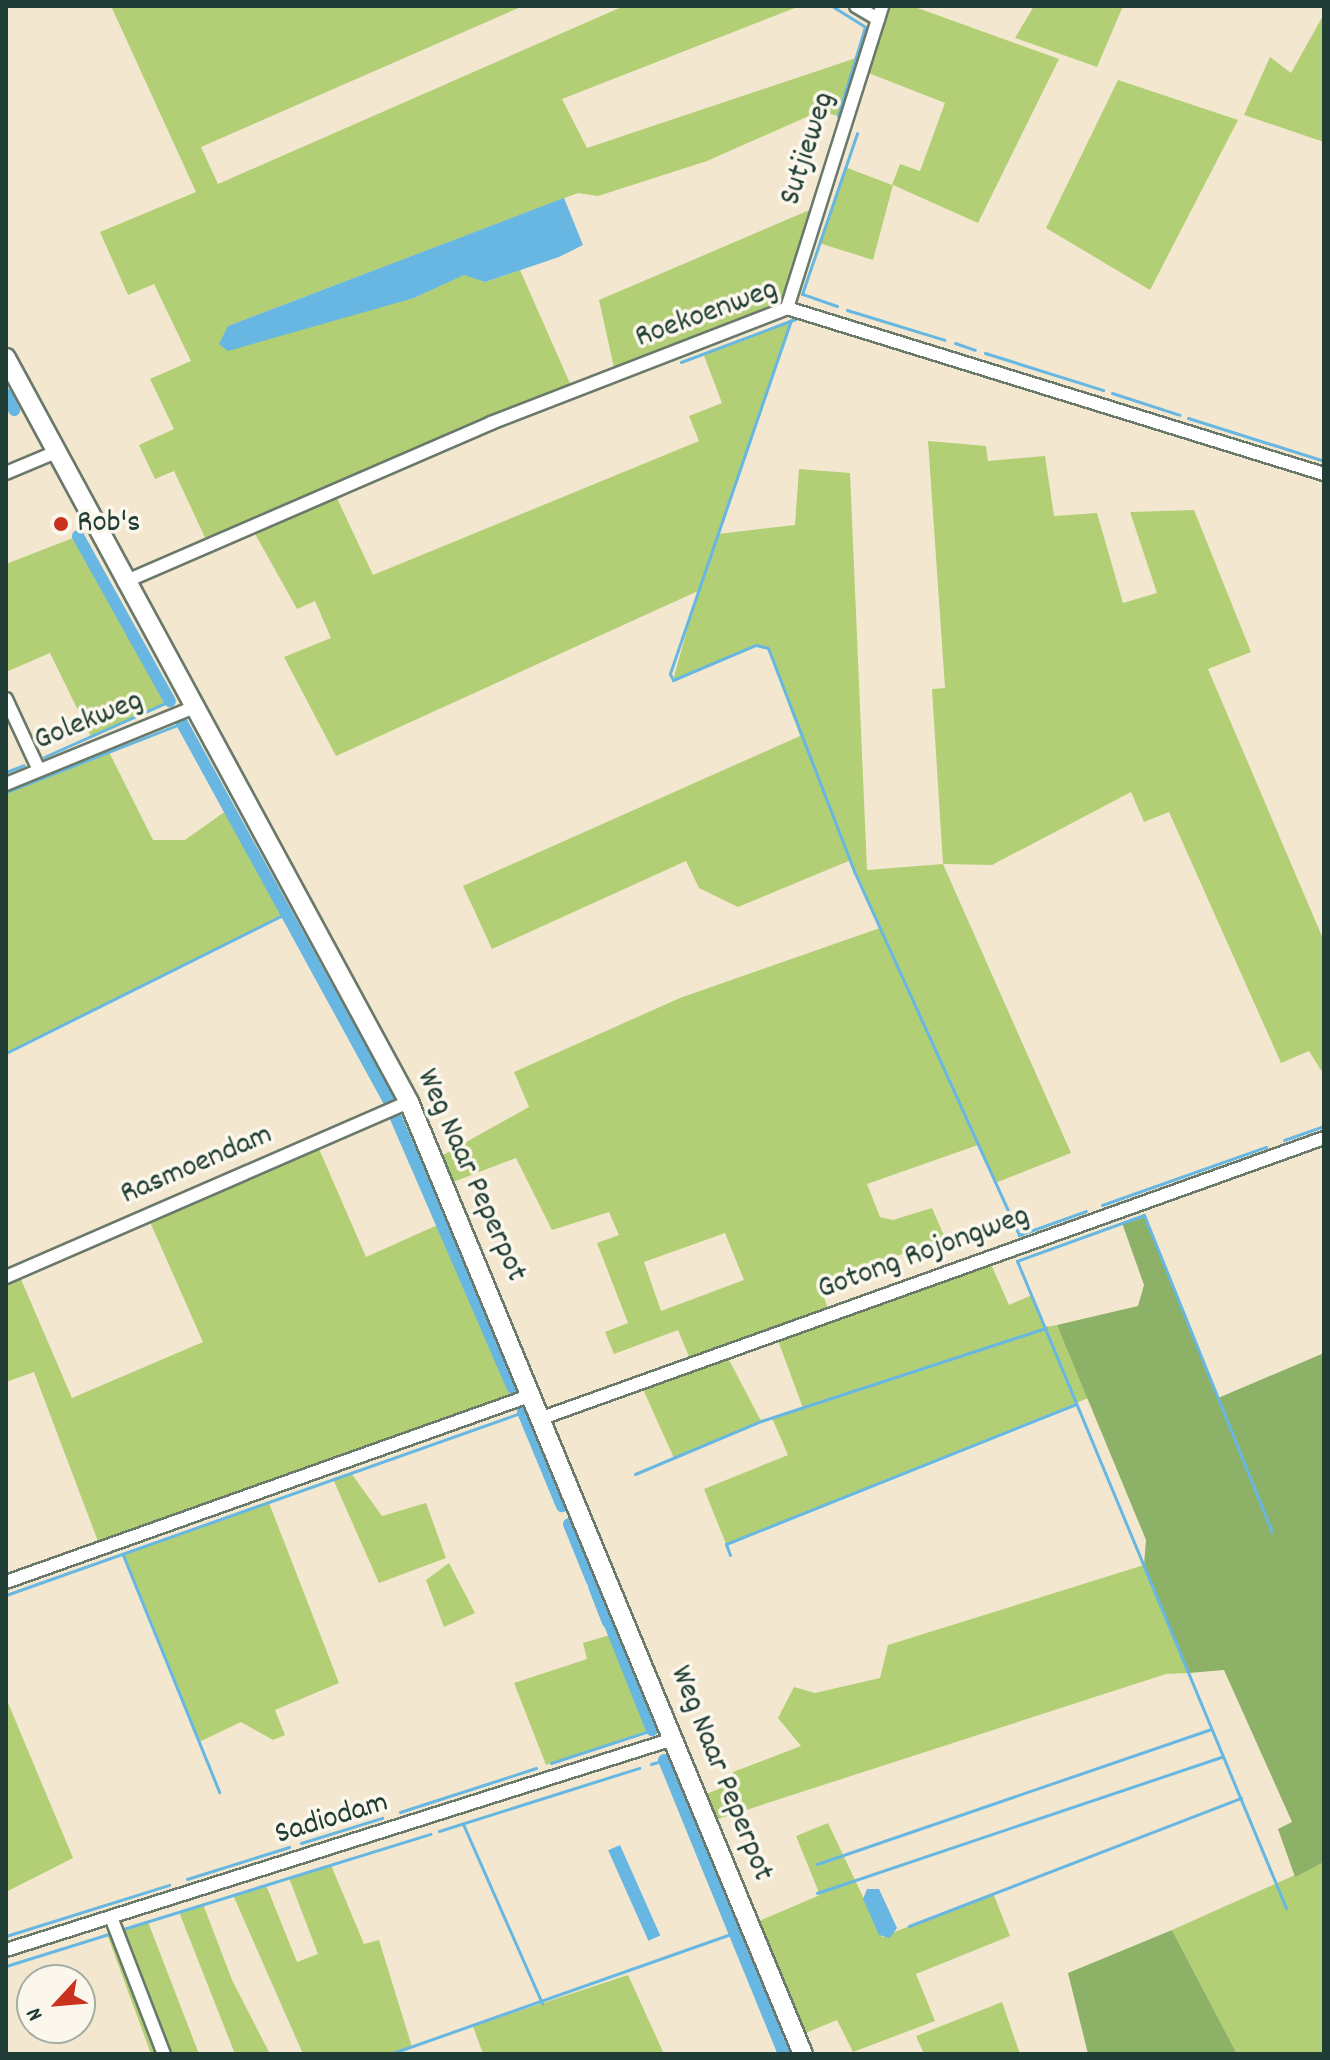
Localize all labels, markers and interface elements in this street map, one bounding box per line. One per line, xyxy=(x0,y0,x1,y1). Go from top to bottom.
street label: Sutjieweg xyxy=(773,88,845,210)
street label: Roekoenweg xyxy=(631,272,783,358)
place label: Rob's xyxy=(77,505,140,543)
marker: Rob's xyxy=(52,515,70,533)
street label: Golekweg xyxy=(29,683,149,761)
street label: Weg Naar Peperpot xyxy=(406,1064,534,1288)
street label: Rasmoendam xyxy=(115,1117,279,1215)
street label: Gotong Rojongweg xyxy=(813,1198,1035,1310)
street label: Weg Naar Peperpot xyxy=(659,1661,781,1887)
street label: Sadiodam xyxy=(271,1785,393,1855)
north arrow xyxy=(16,1964,96,2044)
text: N xyxy=(19,2002,52,2026)

